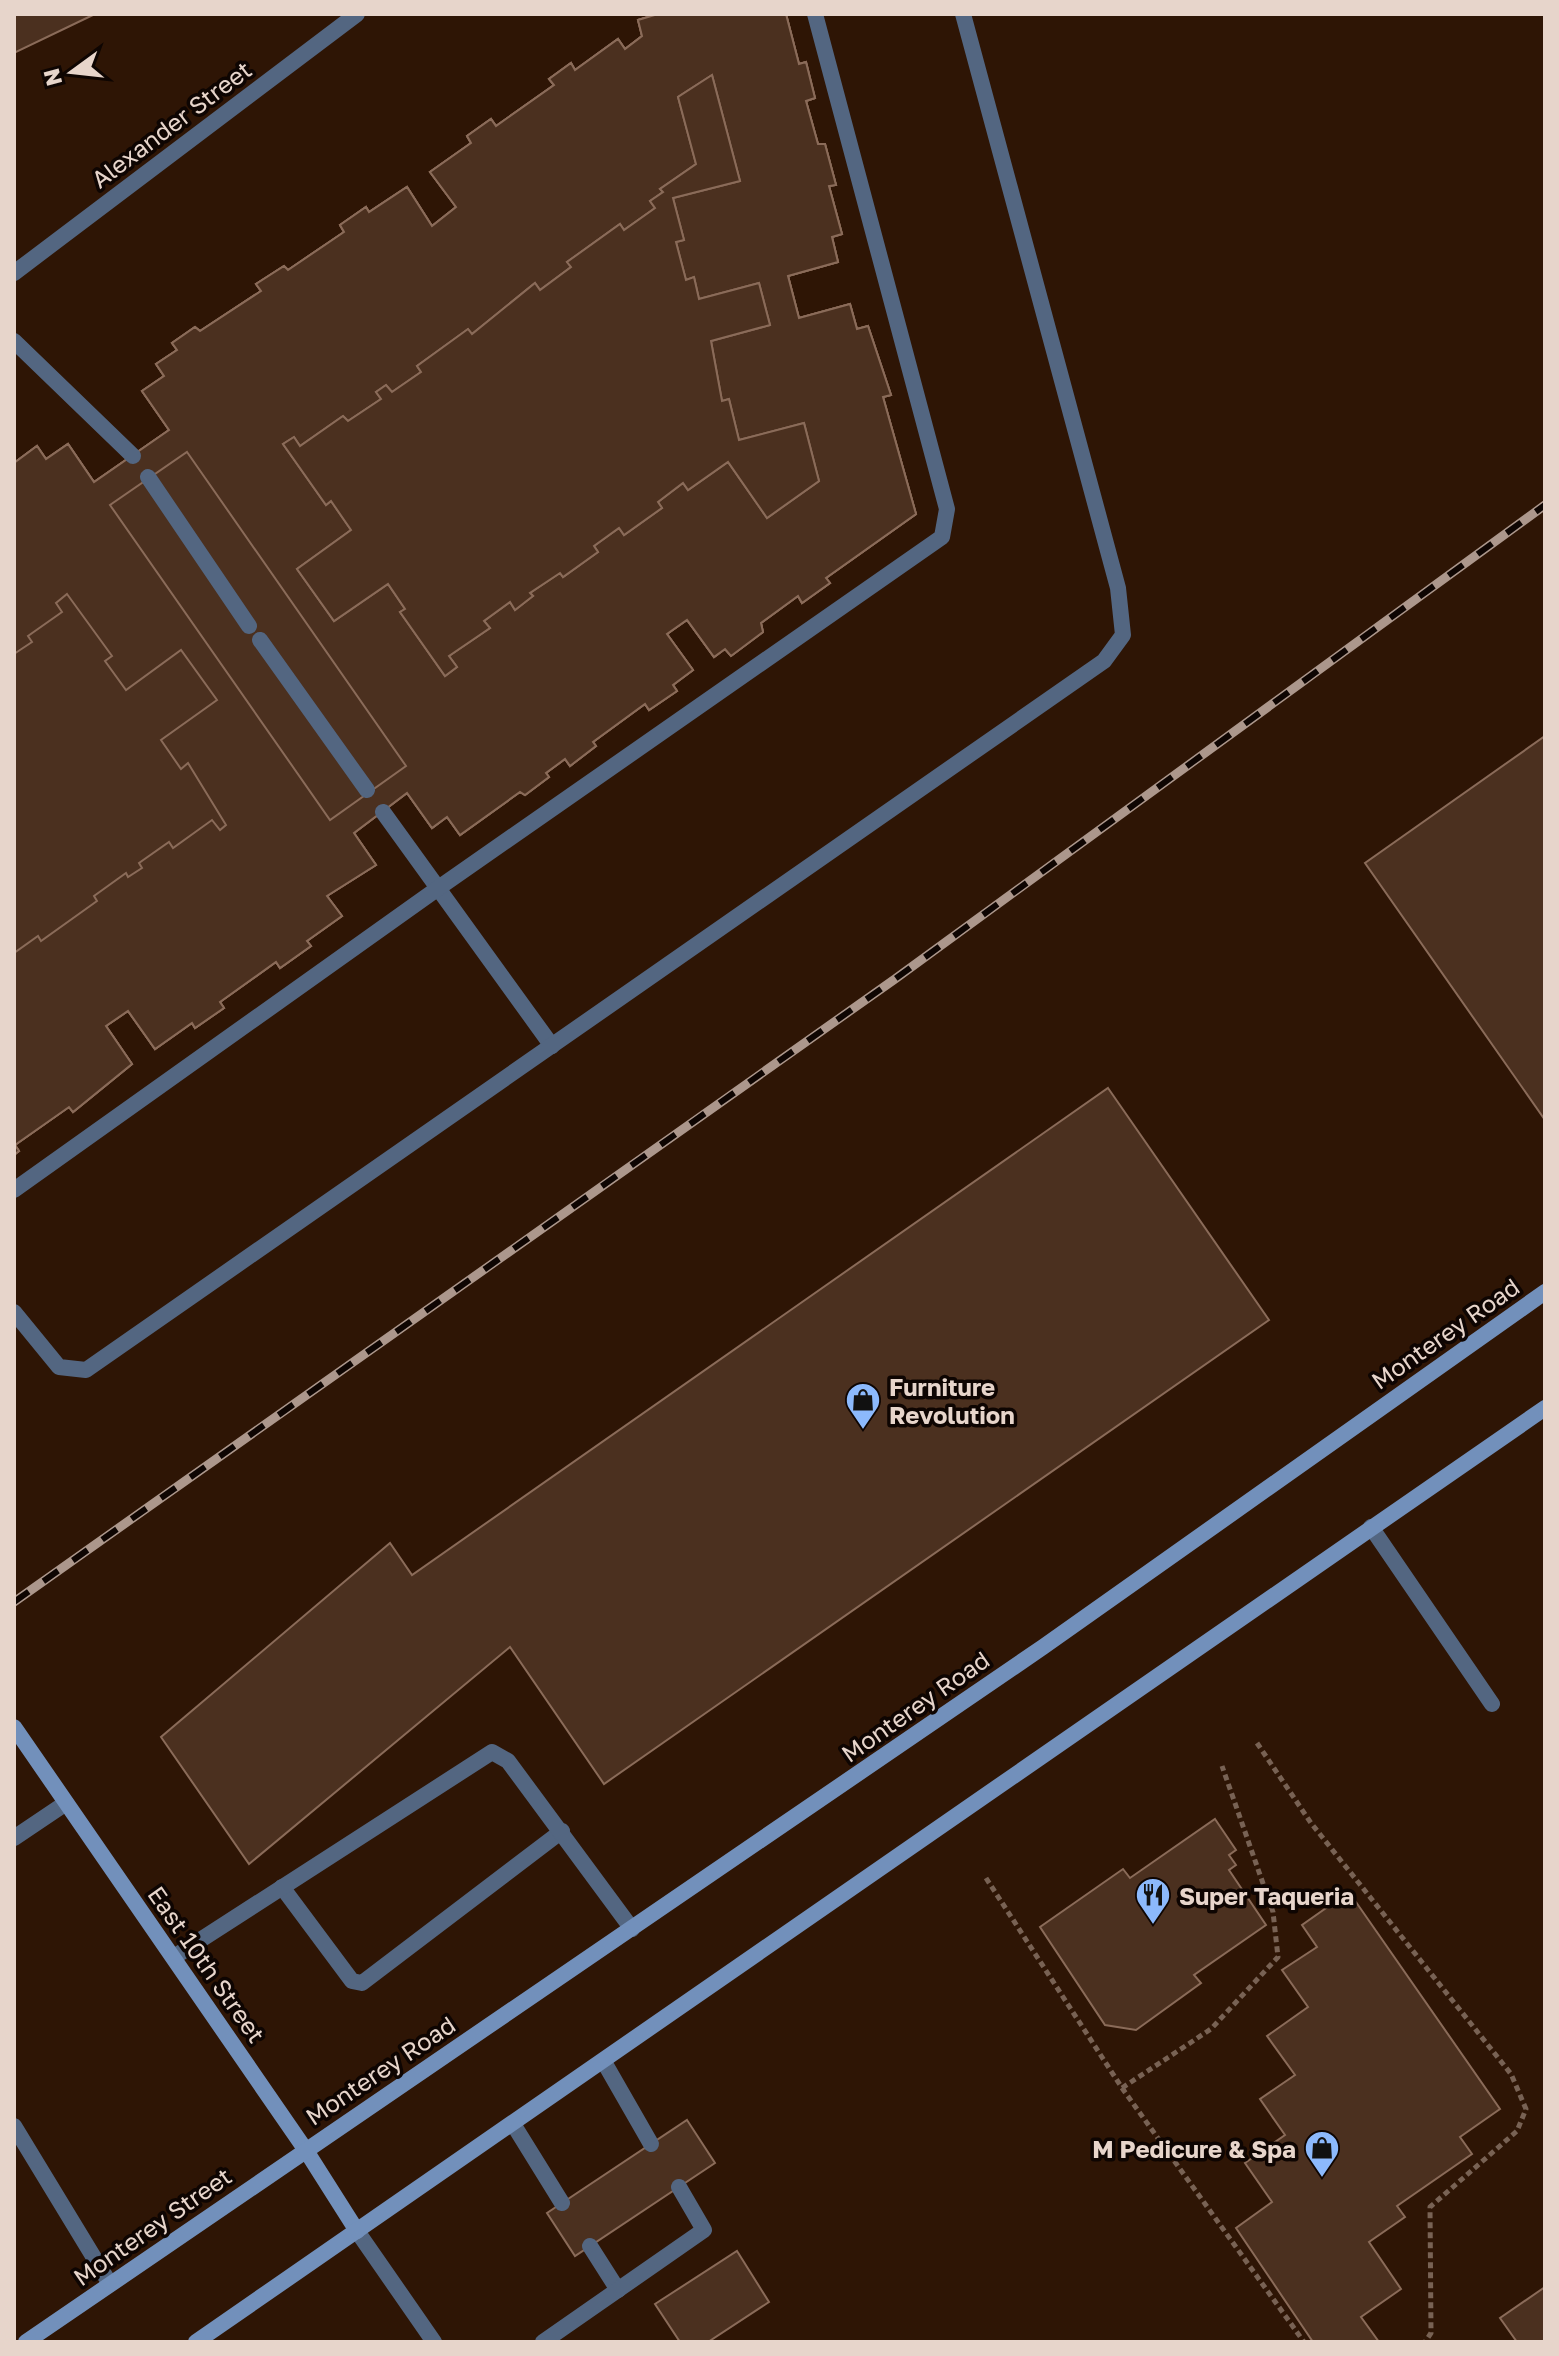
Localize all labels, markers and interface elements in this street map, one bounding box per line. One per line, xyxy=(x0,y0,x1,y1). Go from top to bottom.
north arrow xyxy=(32,32,112,112)
street label: Alexander Street xyxy=(85,54,257,194)
text: N xyxy=(37,66,67,89)
street label: Monterey Road xyxy=(1365,1271,1525,1395)
place label: Furniture Revolution xyxy=(889,1372,1015,1429)
shop icon: Furniture Revolution xyxy=(844,1381,882,1431)
street label: Monterey Road xyxy=(835,1644,995,1768)
restaurant icon: Super Taqueria xyxy=(1134,1876,1172,1926)
street label: East 10th Street xyxy=(142,1880,272,2048)
place label: Super Taqueria xyxy=(1179,1881,1354,1910)
street label: Monterey Road xyxy=(300,2009,460,2131)
shop icon: M Pedicure & Spa xyxy=(1303,2129,1341,2179)
place label: M Pedicure & Spa xyxy=(1092,2134,1296,2163)
street label: Monterey Street xyxy=(67,2161,237,2291)

